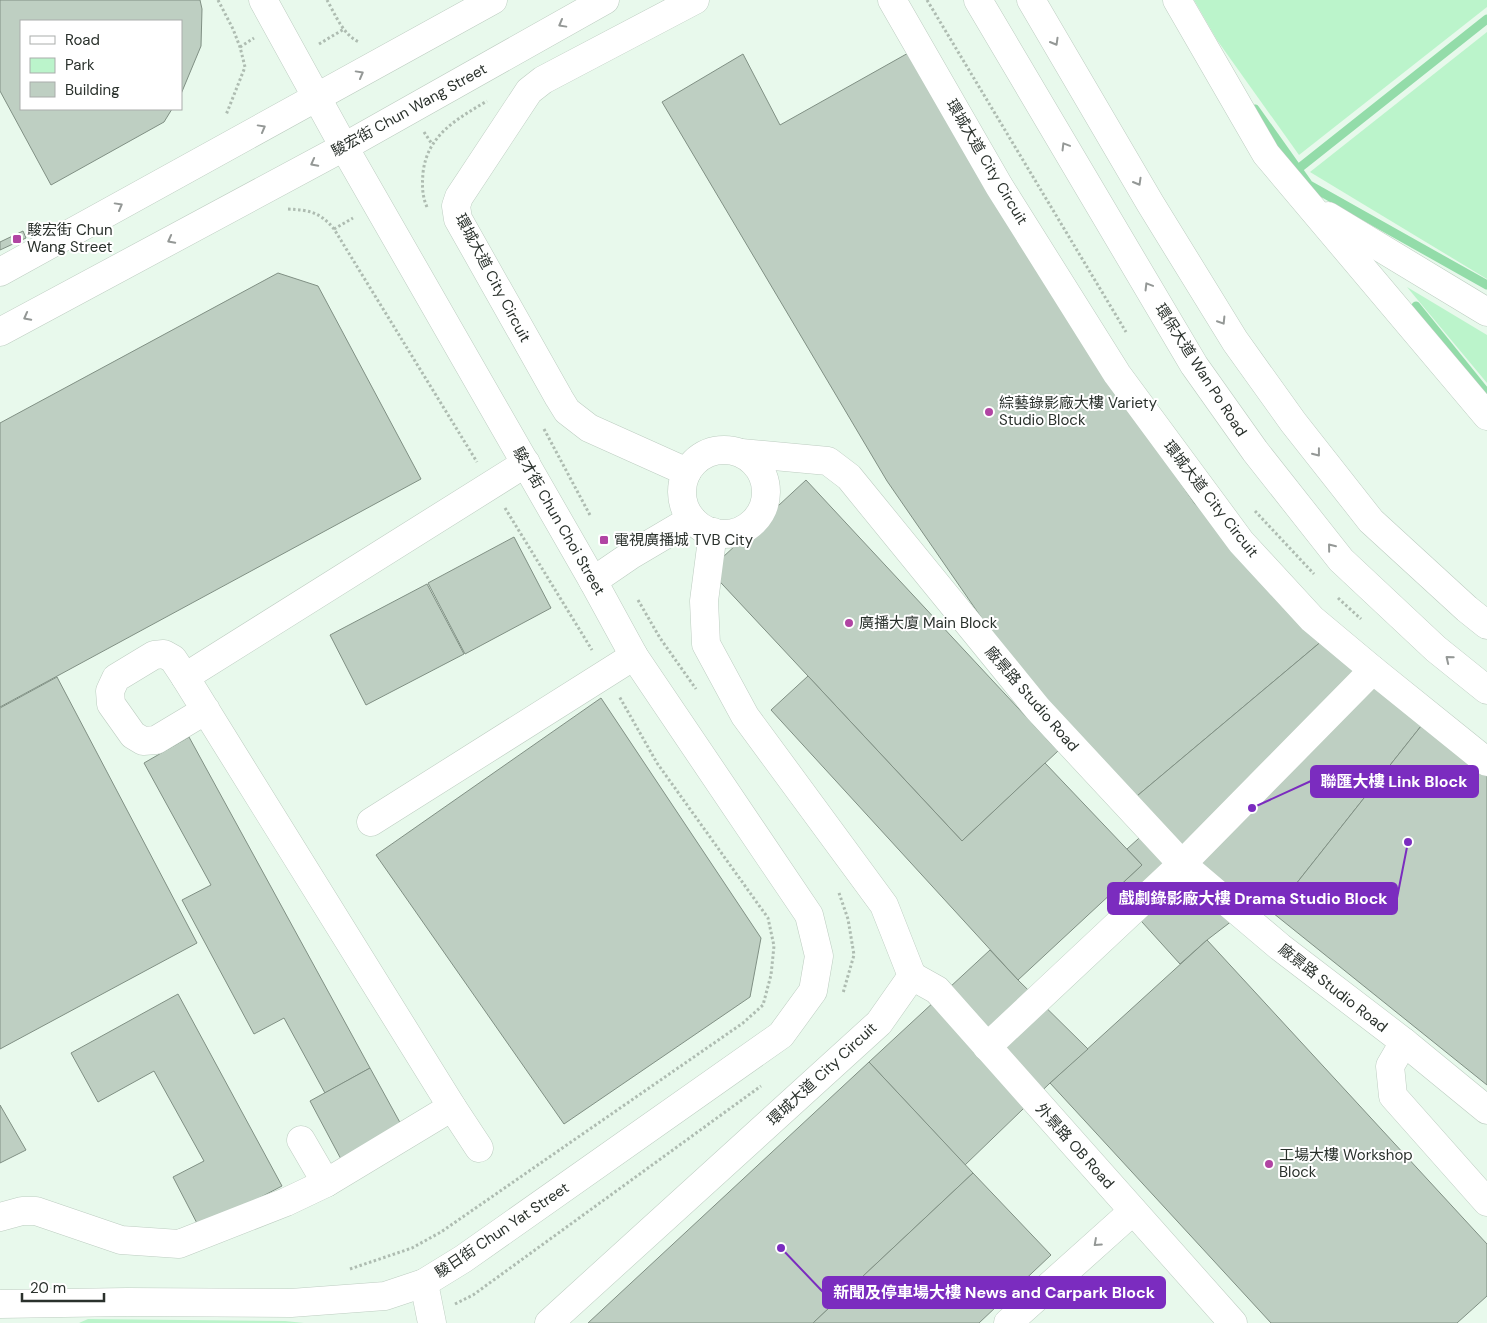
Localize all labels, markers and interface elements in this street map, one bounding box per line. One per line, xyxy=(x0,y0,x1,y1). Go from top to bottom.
one-way arrow xyxy=(559,18,568,28)
legend xyxy=(20,20,182,110)
text: Road xyxy=(65,30,100,50)
one-way arrow xyxy=(1049,37,1059,46)
text: Park xyxy=(65,55,95,75)
street label: 駿宏街 Chun Wang Street xyxy=(328,59,490,161)
one-way arrow xyxy=(355,70,364,80)
text: Building xyxy=(65,80,120,100)
street label: 環城大道 City Circuit xyxy=(942,96,1032,228)
one-way arrow xyxy=(257,124,266,134)
one-way arrow xyxy=(1061,143,1071,152)
one-way arrow xyxy=(310,157,319,167)
one-way arrow xyxy=(1131,177,1141,186)
one-way arrow xyxy=(114,202,123,212)
street label: 環城大道 City Circuit xyxy=(451,210,535,346)
place label: 駿宏街 Chun Wang Street xyxy=(27,220,113,257)
marker: 駿宏街 Chun Wang Street xyxy=(11,233,23,245)
one-way arrow xyxy=(167,234,176,244)
one-way arrow xyxy=(1144,282,1154,291)
street label: 環保大道 Wan Po Road xyxy=(1151,300,1251,440)
one-way arrow xyxy=(24,311,33,321)
one-way arrow xyxy=(1216,315,1226,324)
place label: 綜藝錄影廠大樓 Variety Studio Block xyxy=(999,393,1158,430)
marker: 綜藝錄影廠大樓 Variety Studio Block xyxy=(983,406,995,418)
street label: 環城大道 City Circuit xyxy=(1159,437,1263,562)
street label: 駿才街 Chun Choi Street xyxy=(508,443,610,599)
one-way arrow xyxy=(1311,447,1319,456)
place label: 電視廣播城 TVB City xyxy=(614,530,754,550)
marker: 電視廣播城 TVB City xyxy=(598,534,610,546)
one-way arrow xyxy=(1328,544,1337,553)
place label: 廣播大廈 Main Block xyxy=(859,613,998,633)
marker: 廣播大廈 Main Block xyxy=(843,617,855,629)
street label: 廠景路 Studio Road xyxy=(981,642,1083,756)
one-way arrow xyxy=(1446,657,1455,665)
callout: 聯匯大樓 Link Block xyxy=(1311,766,1478,797)
text: 聯匯大樓 Link Block xyxy=(1320,771,1468,792)
callout: 戲劇錄影廠大樓 Drama Studio Block xyxy=(1108,883,1397,914)
text: 戲劇錄影廠大樓 Drama Studio Block xyxy=(1118,888,1388,909)
street label: 廠景路 Studio Road xyxy=(1274,939,1392,1037)
street label: 環城大道 City Circuit xyxy=(763,1018,881,1130)
street label: 外景路 OB Road xyxy=(1031,1099,1119,1193)
place label: 工場大樓 Workshop Block xyxy=(1279,1145,1413,1182)
marker: 工場大樓 Workshop Block xyxy=(1263,1158,1275,1170)
street label: 駿日街 Chun Yat Street xyxy=(431,1178,573,1282)
one-way arrow xyxy=(1093,1237,1102,1246)
scale bar xyxy=(22,1270,105,1302)
callout: 新聞及停車場大樓 News and Carpark Block xyxy=(823,1277,1165,1308)
text: 20 m xyxy=(30,1278,66,1298)
text: 新聞及停車場大樓 News and Carpark Block xyxy=(833,1282,1156,1303)

